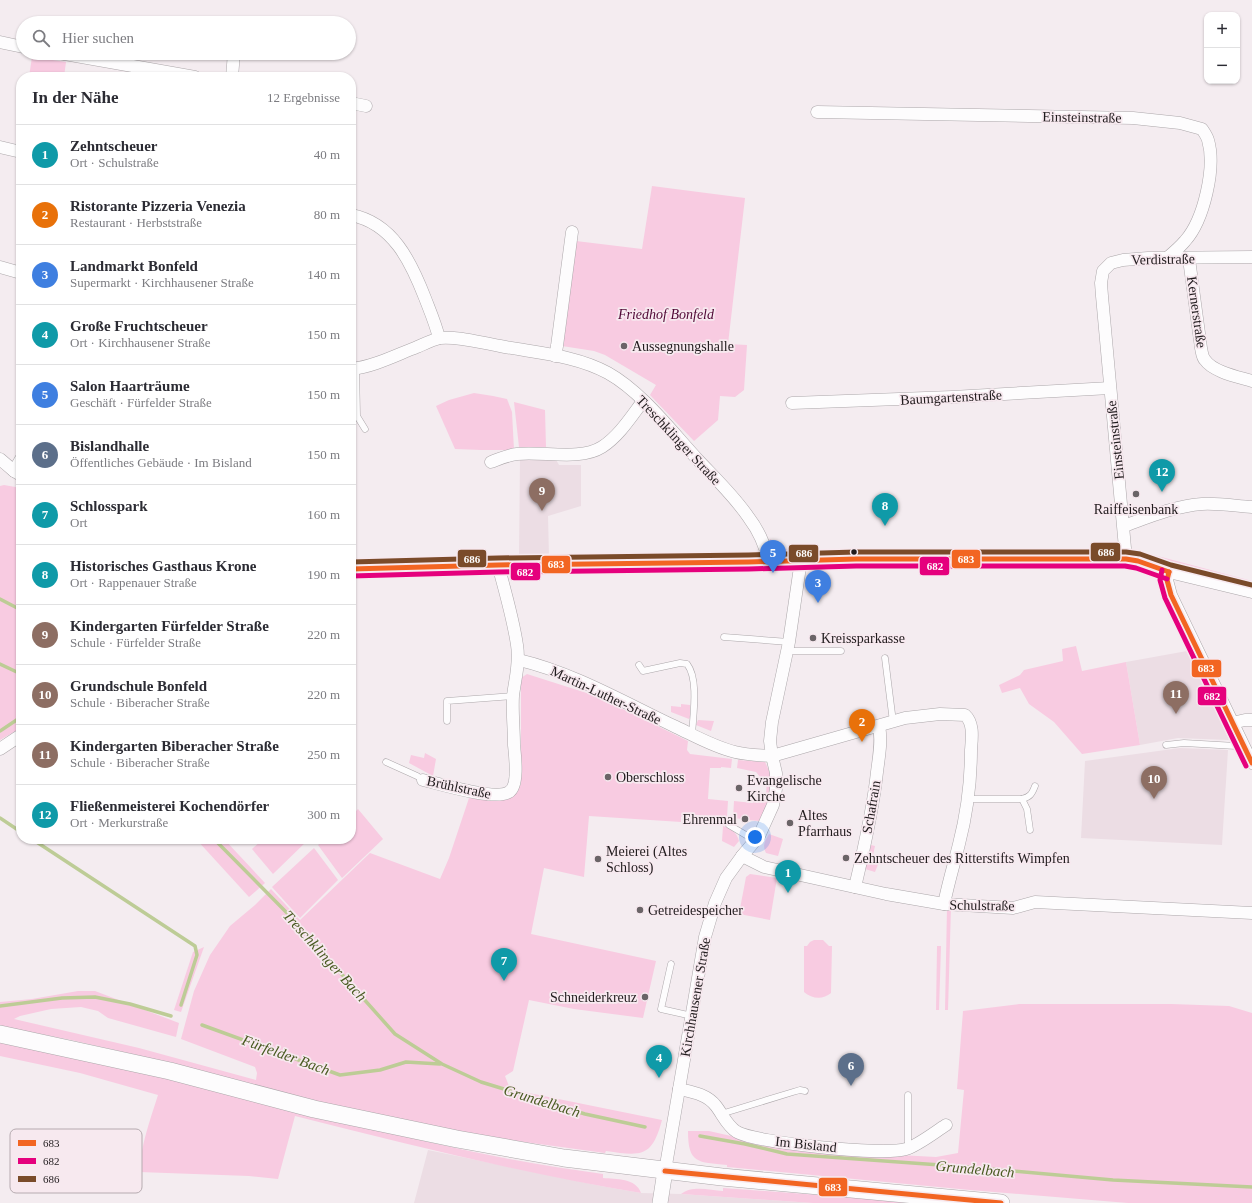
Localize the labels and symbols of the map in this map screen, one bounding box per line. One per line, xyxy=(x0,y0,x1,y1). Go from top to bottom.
street label: Einsteinstraße xyxy=(1042,109,1122,126)
street label: Verdistraße xyxy=(1131,251,1195,268)
street label: Kernerstraße xyxy=(1184,275,1209,349)
park label: Friedhof Bonfeld xyxy=(617,307,715,322)
place label: Aussegnungshalle xyxy=(632,339,734,354)
marker: Aussegnungshalle xyxy=(619,341,629,351)
street label: Baumgartenstraße xyxy=(900,387,1002,408)
street label: Treschklinger Straße xyxy=(633,393,724,488)
street label: Einsteinstraße xyxy=(1104,400,1127,480)
pin: 12 xyxy=(1149,459,1175,492)
pin: 9 xyxy=(529,478,555,511)
marker: Raiffeisenbank xyxy=(1131,489,1141,499)
pin: 8 xyxy=(872,493,898,526)
place label: Raiffeisenbank xyxy=(1094,502,1178,517)
pin: 5 xyxy=(760,540,786,573)
line badge: 686 xyxy=(1090,542,1121,562)
line badge: 686 xyxy=(788,544,819,563)
text: 686 xyxy=(1098,546,1115,558)
text: 686 xyxy=(796,547,813,559)
unlabelled marker xyxy=(849,547,859,557)
line badge: 686 xyxy=(457,549,487,568)
line badge: 683 xyxy=(951,549,981,569)
text: 686 xyxy=(464,553,481,565)
text: 683 xyxy=(958,553,975,565)
line badge: 683 xyxy=(541,555,571,574)
line badge: 682 xyxy=(919,556,950,576)
text: 683 xyxy=(548,558,565,570)
text: 682 xyxy=(927,560,944,572)
line badge: 682 xyxy=(510,562,541,581)
text: 682 xyxy=(517,566,534,578)
pin: 3 xyxy=(805,570,831,603)
place label: Kreissparkasse xyxy=(821,631,905,646)
marker: Kreissparkasse xyxy=(808,633,818,643)
line badge: 683 xyxy=(1191,659,1222,678)
text: 683 xyxy=(1198,662,1215,674)
street label: Martin-Luther-Straße xyxy=(548,663,663,728)
pin: 11 xyxy=(1163,681,1189,714)
line badge: 682 xyxy=(1197,686,1227,706)
text: 682 xyxy=(1204,690,1221,702)
pin: 2 xyxy=(849,709,875,742)
pin: 10 xyxy=(1141,766,1167,799)
place label: Oberschloss xyxy=(616,770,684,785)
marker: Oberschloss xyxy=(603,772,613,782)
street label: Brühlstraße xyxy=(425,773,492,802)
place label: Evangelische Kirche xyxy=(747,773,822,804)
street label: Schafrain xyxy=(859,779,884,835)
marker: Evangelische Kirche xyxy=(734,783,744,793)
place label: Altes Pfarrhaus xyxy=(798,808,852,839)
place label: Ehrenmal xyxy=(683,812,737,827)
marker: Ehrenmal xyxy=(740,814,750,824)
marker: Altes Pfarrhaus xyxy=(785,818,795,828)
your location xyxy=(745,827,765,847)
place label: Meierei (Altes Schloss) xyxy=(606,844,687,876)
place label: Zehntscheuer des Ritterstifts Wimpfen xyxy=(854,851,1070,866)
marker: Zehntscheuer des Ritterstifts Wimpfen xyxy=(841,853,851,863)
marker: Meierei (Altes Schloss) xyxy=(593,854,603,864)
pin: 1 xyxy=(775,860,801,893)
street label: Schulstraße xyxy=(949,897,1015,914)
place label: Getreidespeicher xyxy=(648,903,743,918)
marker: Getreidespeicher xyxy=(635,905,645,915)
water label: Treschklinger Bach xyxy=(280,907,370,1005)
street label: Kirchhausener Straße xyxy=(678,936,713,1058)
pin: 7 xyxy=(491,948,517,981)
place label: Schneiderkreuz xyxy=(550,990,637,1005)
marker: Schneiderkreuz xyxy=(640,992,650,1002)
water label: Fürfelder Bach xyxy=(239,1031,332,1078)
pin: 4 xyxy=(646,1045,672,1078)
pin: 6 xyxy=(838,1053,864,1086)
water label: Grundelbach xyxy=(502,1082,582,1120)
legend xyxy=(10,1129,142,1193)
street label: Im Bisland xyxy=(774,1134,837,1155)
text: 683 xyxy=(43,1137,60,1149)
text: 682 xyxy=(43,1155,60,1167)
water label: Grundelbach xyxy=(935,1158,1015,1180)
text: 686 xyxy=(43,1173,60,1185)
line badge: 683 xyxy=(818,1177,848,1197)
text: 683 xyxy=(825,1181,842,1193)

